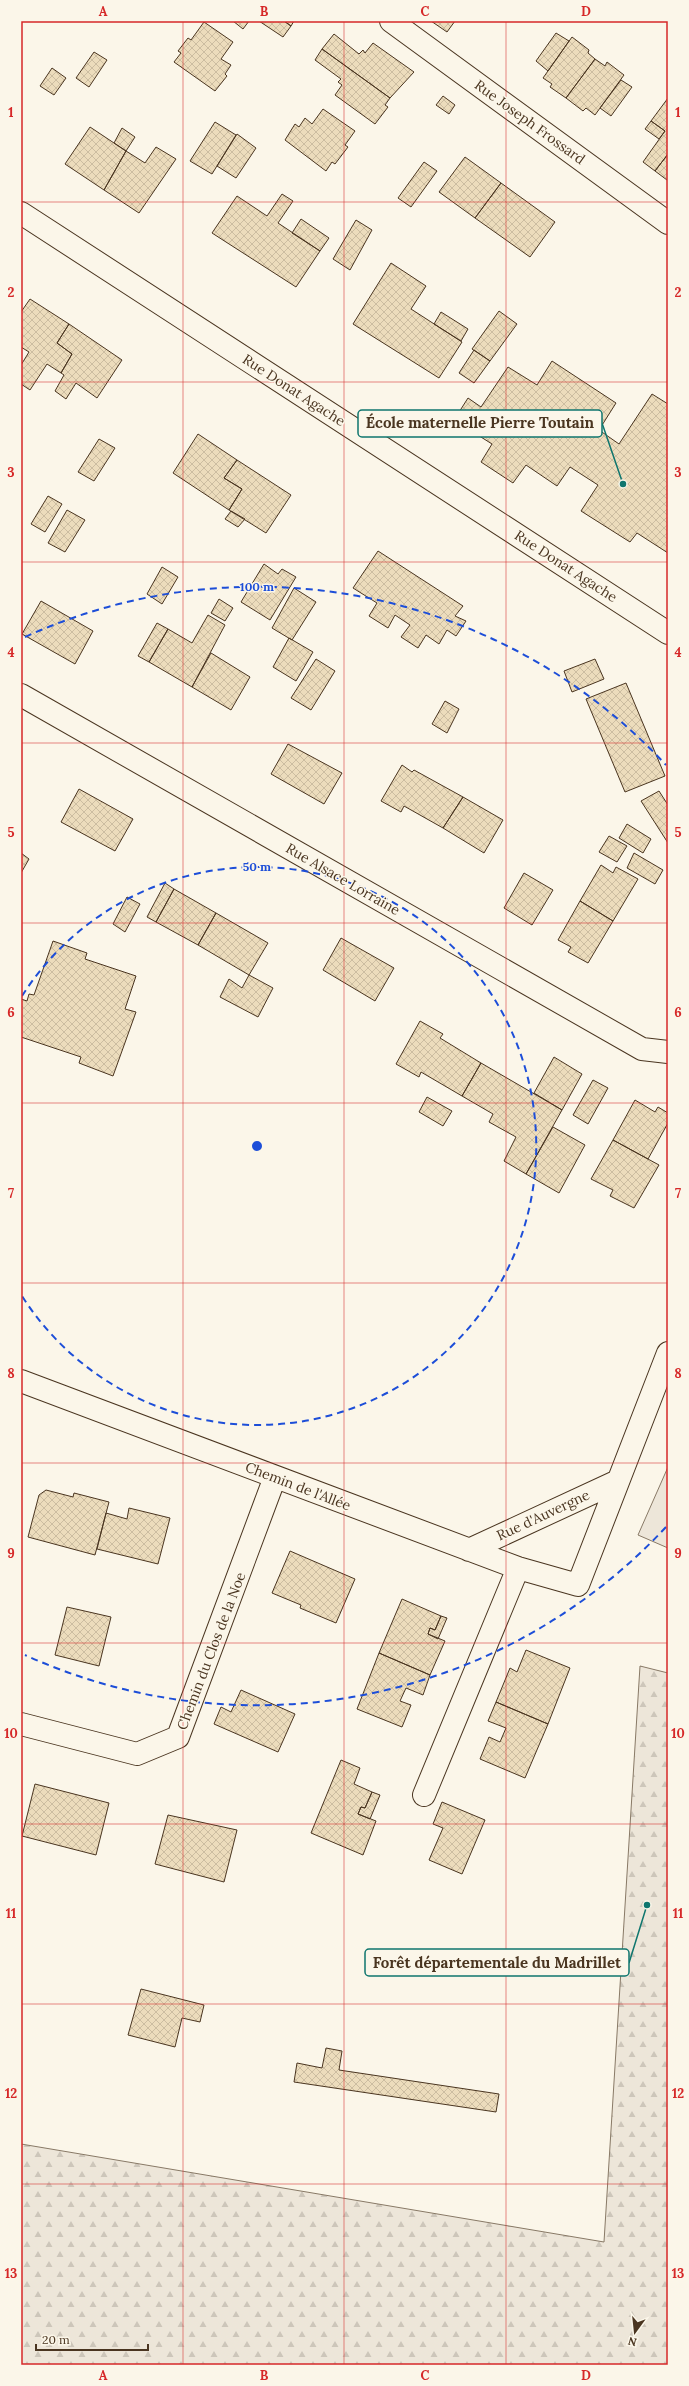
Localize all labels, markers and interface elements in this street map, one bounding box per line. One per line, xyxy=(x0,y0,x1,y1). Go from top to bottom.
text: A xyxy=(99,3,108,20)
text: B xyxy=(260,3,269,20)
text: C xyxy=(421,3,430,20)
text: D xyxy=(581,3,591,20)
street label: Rue Joseph Frossard xyxy=(471,76,589,168)
text: 1 xyxy=(8,104,14,121)
text: 1 xyxy=(675,104,681,121)
text: 2 xyxy=(8,284,15,301)
text: 2 xyxy=(675,284,682,301)
street label: Rue Donat Agache xyxy=(239,350,349,430)
callout: École maternelle Pierre Toutain xyxy=(358,410,602,437)
text: École maternelle Pierre Toutain xyxy=(366,413,595,432)
text: 3 xyxy=(7,464,15,481)
text: 3 xyxy=(674,464,682,481)
street label: Rue Donat Agache xyxy=(511,526,621,606)
text: 100 m xyxy=(240,579,274,594)
text: 4 xyxy=(7,644,15,661)
text: 4 xyxy=(674,644,682,661)
text: 5 xyxy=(7,824,15,841)
text: 5 xyxy=(674,824,682,841)
street label: Rue Alsace Lorraine xyxy=(283,839,404,919)
text: 50 m xyxy=(243,859,271,874)
text: 6 xyxy=(7,1004,15,1021)
text: 6 xyxy=(674,1004,682,1021)
centre of rings xyxy=(250,1139,264,1153)
text: 7 xyxy=(8,1185,14,1202)
text: 7 xyxy=(675,1185,681,1202)
text: 8 xyxy=(7,1365,15,1382)
text: 8 xyxy=(674,1365,682,1382)
street label: Chemin de l'Allée xyxy=(243,1458,354,1515)
street label: Rue d'Auvergne xyxy=(494,1485,593,1544)
text: 9 xyxy=(7,1545,15,1562)
text: 9 xyxy=(674,1545,682,1562)
street label: Chemin du Clos de la Noe xyxy=(173,1569,250,1732)
text: 10 xyxy=(4,1725,18,1742)
text: 10 xyxy=(671,1725,685,1742)
text: 11 xyxy=(6,1905,16,1922)
text: 11 xyxy=(673,1905,683,1922)
callout: Forêt départementale du Madrillet xyxy=(365,1949,629,1976)
text: Forêt départementale du Madrillet xyxy=(373,1953,622,1972)
text: 12 xyxy=(5,2085,17,2102)
text: 12 xyxy=(672,2085,684,2102)
text: 13 xyxy=(5,2265,17,2282)
text: 13 xyxy=(672,2265,684,2282)
north arrow xyxy=(615,2312,655,2352)
scale bar xyxy=(36,2326,148,2352)
text: 20 m xyxy=(42,2332,70,2347)
text: N xyxy=(626,2334,638,2350)
text: A xyxy=(99,2367,108,2384)
text: B xyxy=(260,2367,269,2384)
text: C xyxy=(421,2367,430,2384)
text: D xyxy=(581,2367,591,2384)

